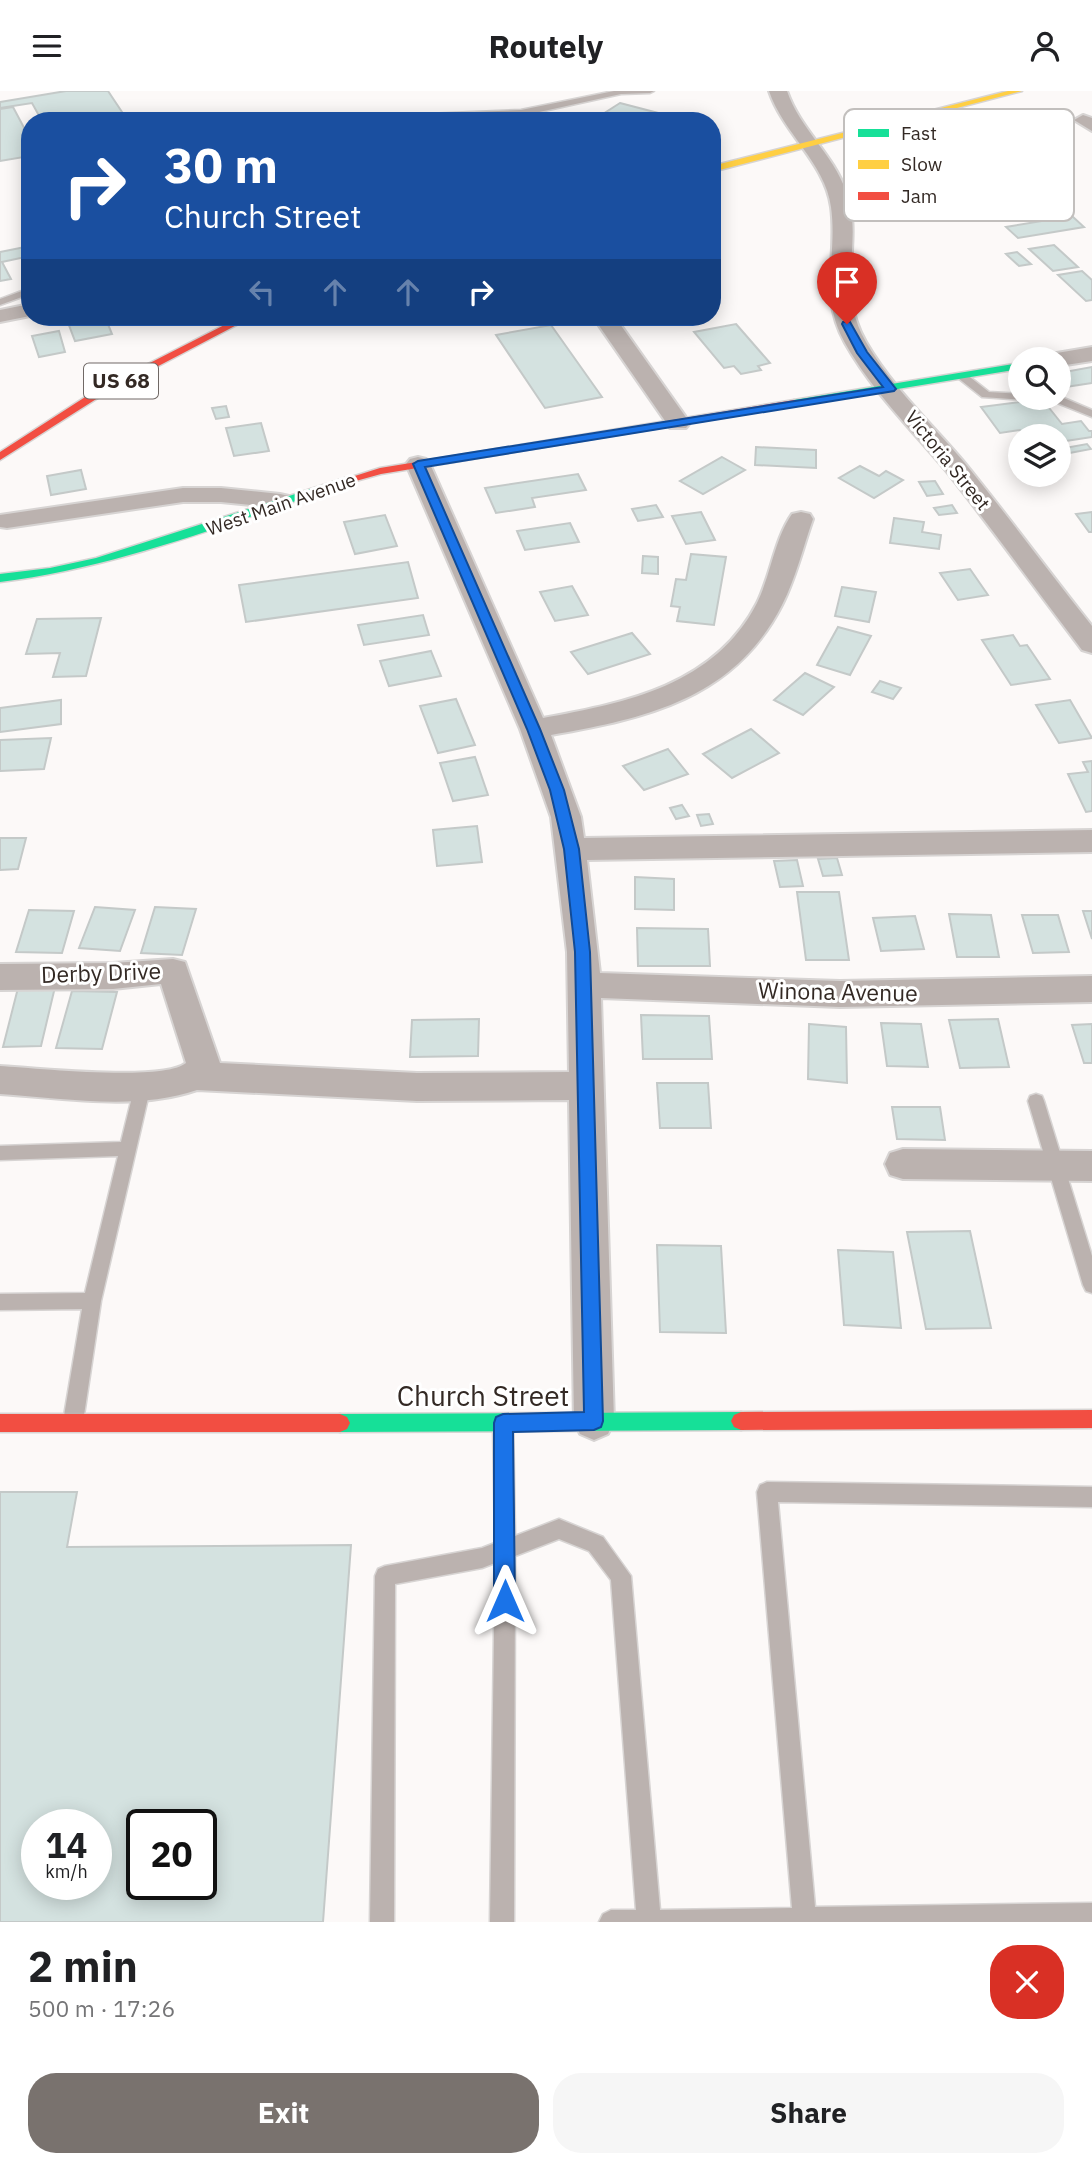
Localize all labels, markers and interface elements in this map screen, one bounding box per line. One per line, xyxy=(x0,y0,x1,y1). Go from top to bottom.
text: Routely xyxy=(489,25,603,67)
icon: menu xyxy=(28,27,66,65)
icon: person xyxy=(1026,27,1064,65)
legend xyxy=(844,109,1074,221)
text: Fast xyxy=(901,121,937,145)
text: 30 m xyxy=(164,133,278,196)
icon: right xyxy=(49,140,140,231)
text: Slow xyxy=(901,152,942,176)
text: Jam xyxy=(901,184,937,208)
text: Church Street xyxy=(164,195,361,237)
pin xyxy=(817,252,877,324)
icon: arrive xyxy=(828,263,866,301)
icon: left xyxy=(243,273,281,311)
icon: ahead xyxy=(316,273,354,311)
icon: ahead xyxy=(389,273,427,311)
icon: right xyxy=(462,273,500,311)
map controls xyxy=(1008,347,1071,487)
button: search xyxy=(1008,347,1071,410)
road number: US 68 xyxy=(84,363,158,399)
street label: Victoria Street xyxy=(900,405,996,515)
button: layers xyxy=(1008,424,1071,487)
street label: West Main Avenue xyxy=(203,467,359,541)
street label: Derby Drive xyxy=(40,955,161,989)
street label: Winona Avenue xyxy=(758,975,918,1007)
street label: Church Street xyxy=(397,1377,569,1414)
position arrow xyxy=(468,1564,542,1638)
speed limit sign: 20 xyxy=(126,1809,217,1900)
text: 14 xyxy=(45,1822,88,1868)
text: km/h xyxy=(45,1860,88,1883)
text: 2 min xyxy=(28,1939,138,1994)
button: close xyxy=(990,1945,1064,2019)
text: 500 m · 17:26 xyxy=(28,1993,175,2023)
button: Exit xyxy=(28,2073,539,2153)
button: Share xyxy=(553,2073,1064,2153)

